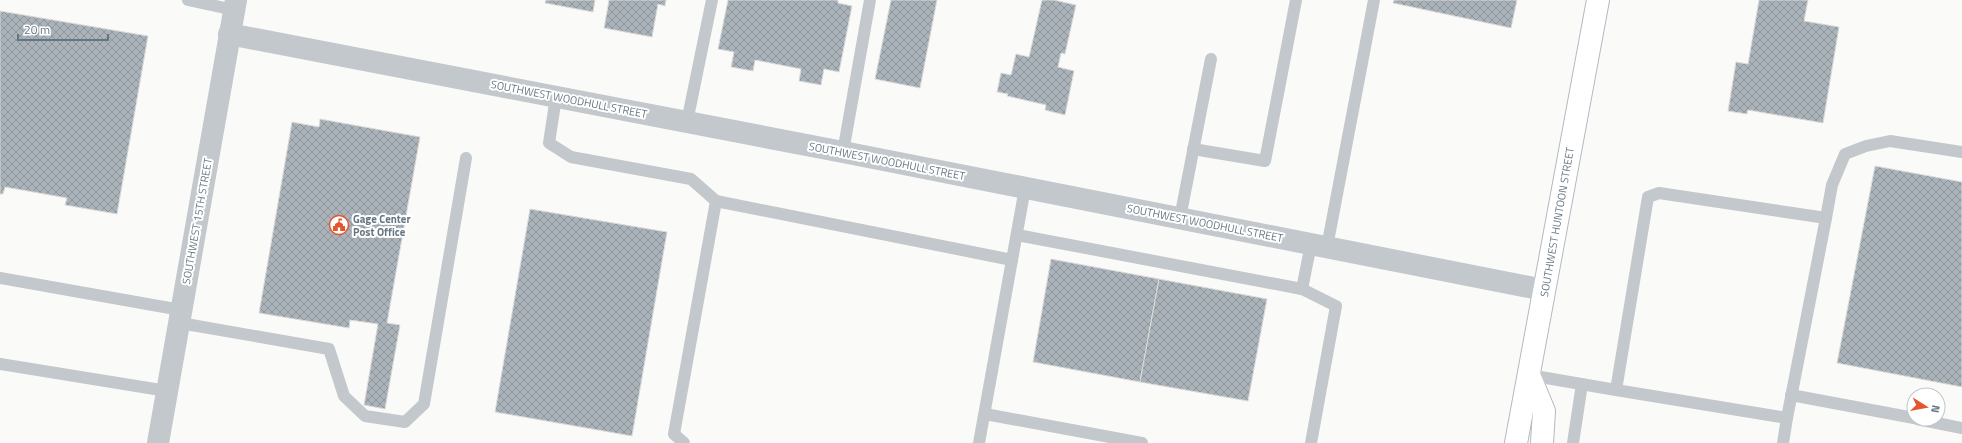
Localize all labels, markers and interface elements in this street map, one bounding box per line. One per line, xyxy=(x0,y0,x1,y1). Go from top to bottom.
scale bar xyxy=(18,16,108,42)
text: 20 m xyxy=(24,20,50,39)
street label: SOUTHWEST WOODHULL STREET xyxy=(490,76,649,122)
street label: SOUTHWEST WOODHULL STREET xyxy=(808,138,967,184)
street label: SOUTHWEST HUNTOON STREET xyxy=(1536,146,1578,298)
street label: SOUTHWEST 15TH STREET xyxy=(178,156,216,285)
street label: SOUTHWEST WOODHULL STREET xyxy=(1126,200,1285,246)
place label: Gage Center Post Office xyxy=(353,211,411,240)
public building icon: Gage Center Post Office xyxy=(328,214,350,236)
north arrow xyxy=(1906,387,1946,427)
text: N xyxy=(1927,404,1944,414)

